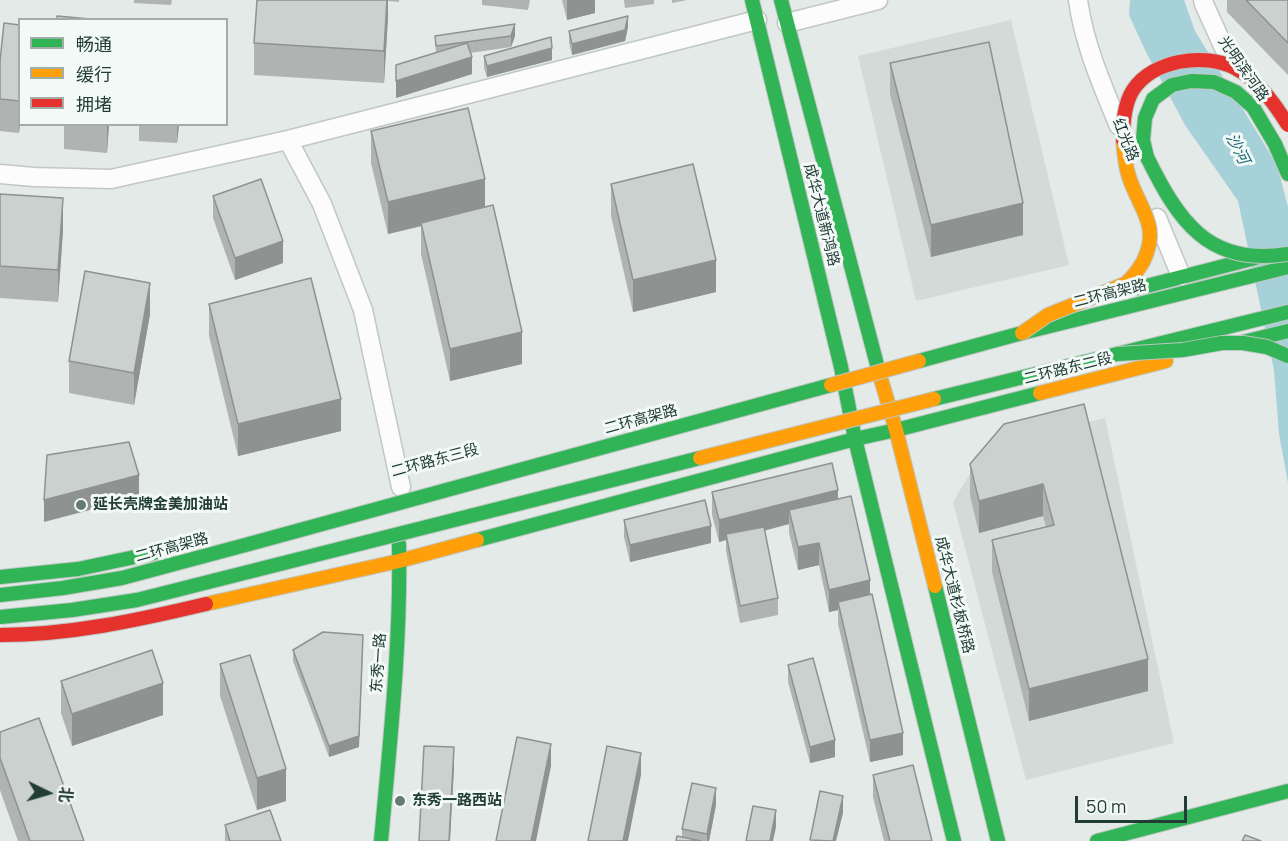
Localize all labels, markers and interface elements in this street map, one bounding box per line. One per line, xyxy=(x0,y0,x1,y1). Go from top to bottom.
legend xyxy=(18,18,228,126)
text: 畅通 xyxy=(76,32,112,56)
street label: 光明滨河路 xyxy=(1214,33,1272,105)
text: 缓行 xyxy=(76,62,112,86)
text: 拥堵 xyxy=(76,92,112,116)
street label: 红光路 xyxy=(1108,116,1142,164)
water label: 沙河 xyxy=(1221,130,1253,168)
street label: 成华大道新鸿路 xyxy=(800,162,842,268)
street label: 二环高架路 xyxy=(1071,276,1149,312)
street label: 二环路东二段 xyxy=(1022,349,1114,389)
street label: 二环高架路 xyxy=(602,402,680,438)
street label: 二环路东三段 xyxy=(389,441,481,481)
place label: 延长壳牌金美加油站 xyxy=(93,496,228,514)
marker: 延长壳牌金美加油站 xyxy=(74,498,88,512)
street label: 二环高架路 xyxy=(133,530,211,566)
street label: 成华大道杉板桥路 xyxy=(931,535,977,655)
street label: 东秀一路 xyxy=(368,632,390,694)
north arrow xyxy=(18,763,78,823)
scale bar xyxy=(1078,784,1190,822)
text: 北 xyxy=(54,786,78,803)
place label: 东秀一路西站 xyxy=(412,792,502,810)
marker: 东秀一路西站 xyxy=(393,794,407,808)
text: 50 m xyxy=(1086,794,1126,818)

